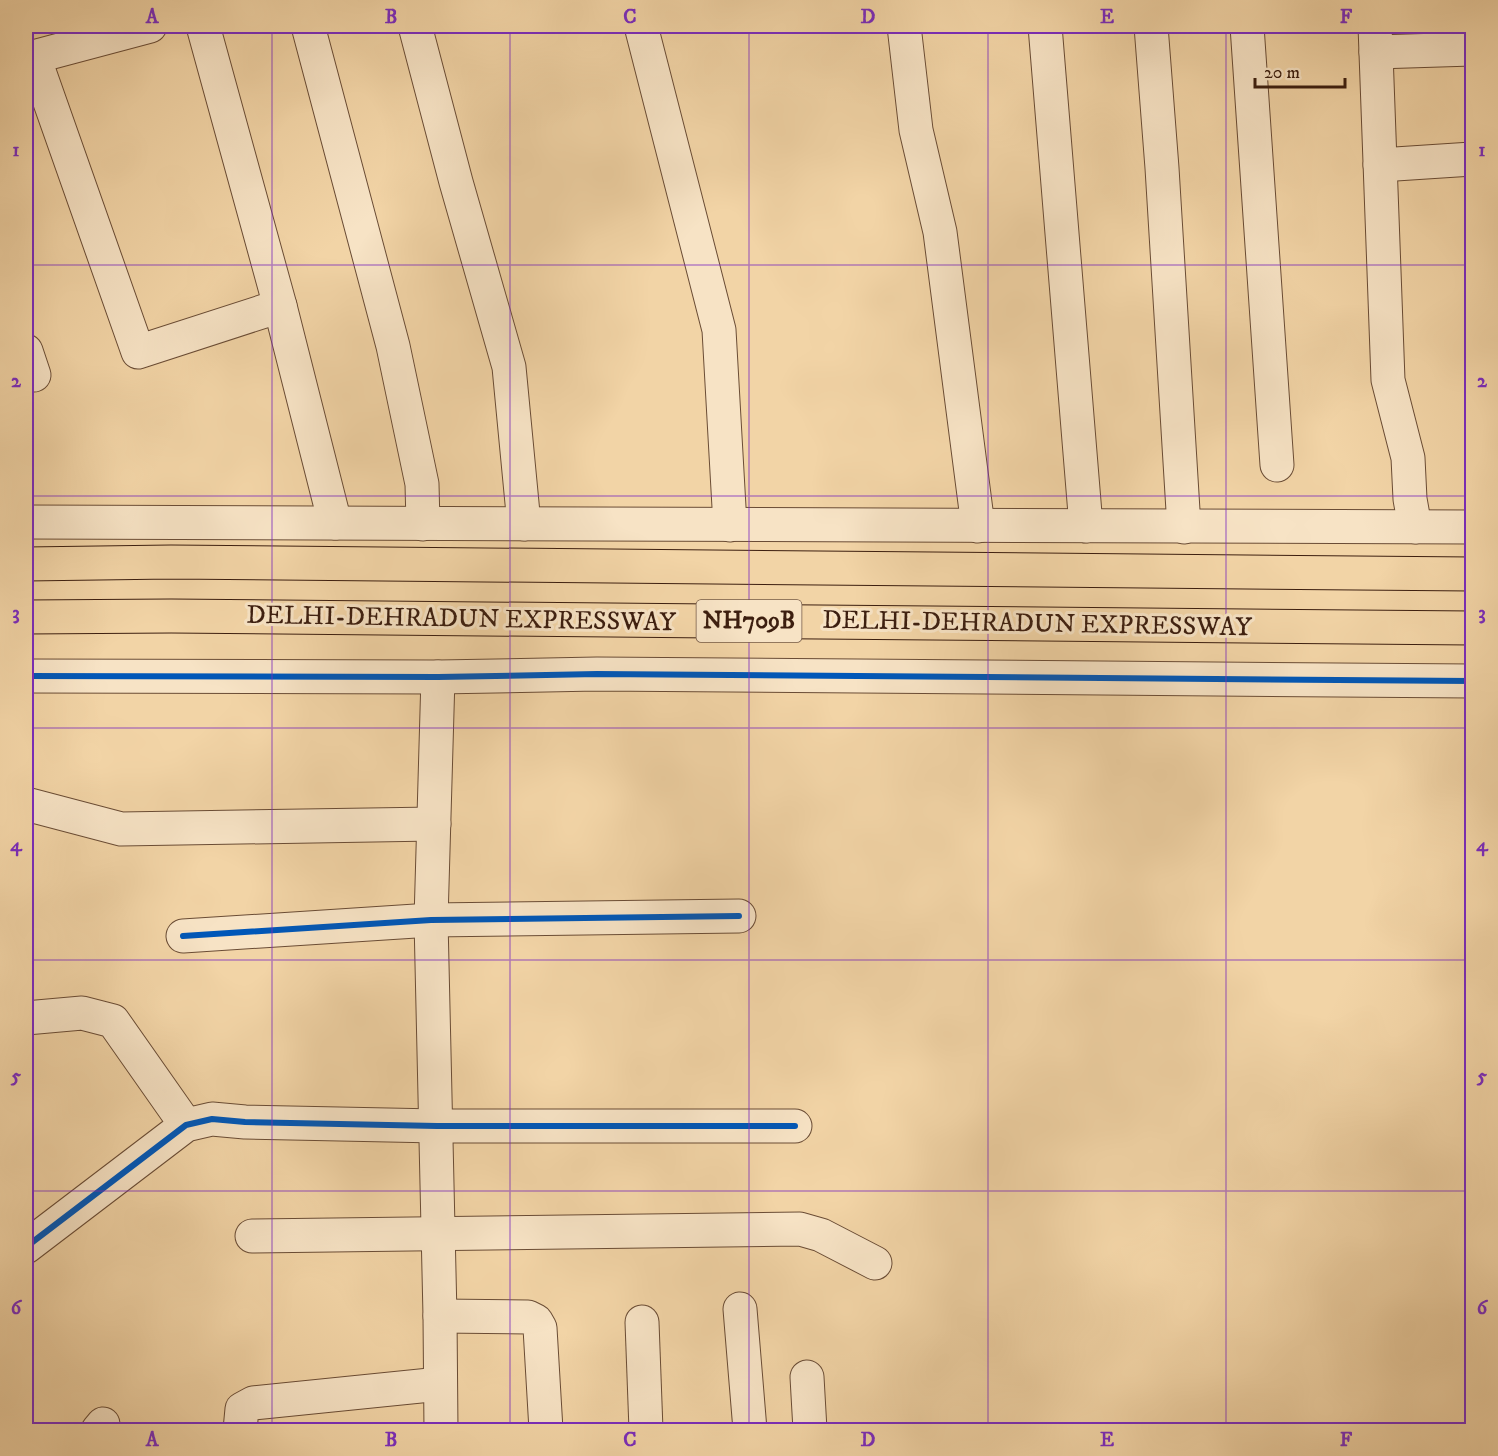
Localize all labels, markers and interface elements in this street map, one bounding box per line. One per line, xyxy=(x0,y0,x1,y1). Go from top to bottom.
text: A xyxy=(145,5,160,30)
text: B xyxy=(385,5,397,30)
text: C xyxy=(623,5,637,30)
text: D xyxy=(861,5,876,30)
text: E xyxy=(1100,5,1114,30)
text: F xyxy=(1340,5,1353,30)
scale bar xyxy=(1255,51,1345,89)
text: 20 m xyxy=(1264,62,1300,84)
text: 1 xyxy=(12,138,20,163)
text: 1 xyxy=(1478,138,1486,163)
text: 2 xyxy=(11,369,22,394)
text: 2 xyxy=(1477,369,1488,394)
street label: DELHI-DEHRADUN EXPRESSWAY xyxy=(246,599,677,639)
road number: NH709B xyxy=(696,600,801,642)
text: 3 xyxy=(12,601,20,626)
text: 3 xyxy=(1478,601,1486,626)
street label: DELHI-DEHRADUN EXPRESSWAY xyxy=(822,604,1253,644)
text: 4 xyxy=(10,833,23,858)
text: 4 xyxy=(1476,833,1489,858)
text: 5 xyxy=(10,1064,21,1089)
text: 5 xyxy=(1476,1064,1487,1089)
text: 6 xyxy=(11,1296,23,1321)
text: 6 xyxy=(1477,1296,1489,1321)
text: A xyxy=(145,1428,160,1453)
text: B xyxy=(385,1428,397,1453)
text: C xyxy=(623,1428,637,1453)
text: D xyxy=(861,1428,876,1453)
text: E xyxy=(1100,1428,1114,1453)
text: F xyxy=(1340,1428,1353,1453)

